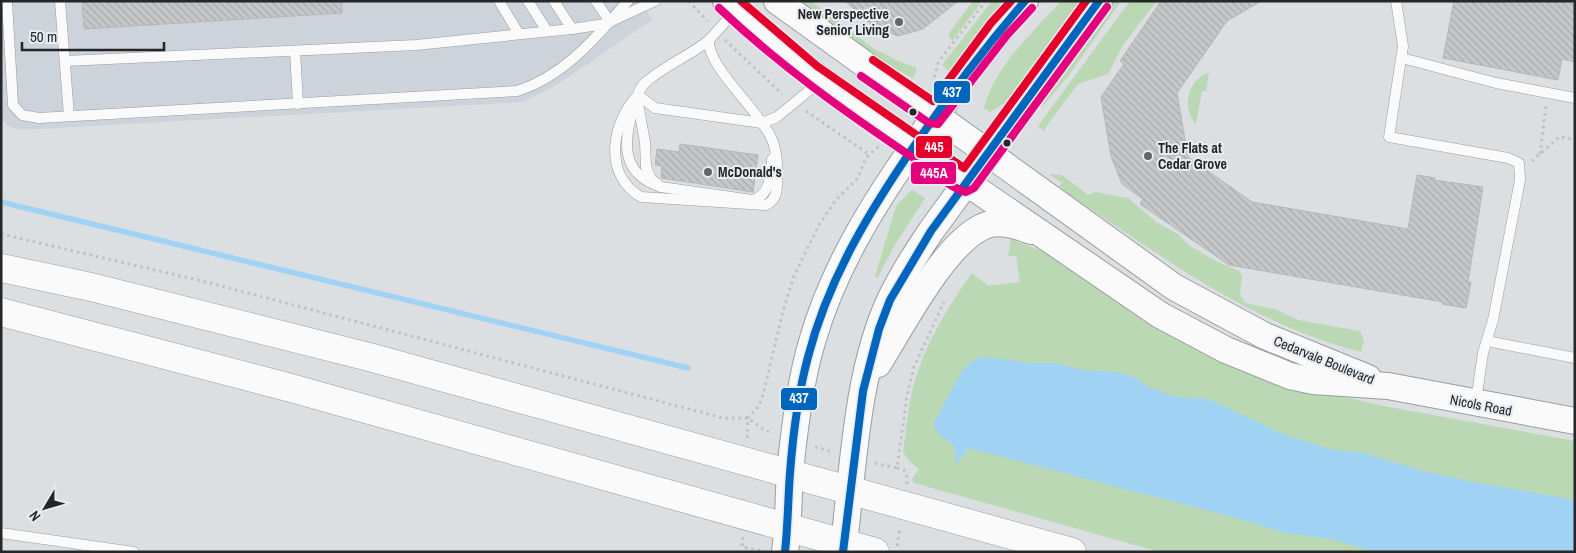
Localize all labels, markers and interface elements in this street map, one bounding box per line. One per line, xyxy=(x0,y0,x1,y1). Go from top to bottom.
place label: New Perspective Senior Living xyxy=(798,5,889,39)
marker: New Perspective Senior Living xyxy=(893,16,905,28)
scale bar xyxy=(22,20,165,52)
text: 50 m xyxy=(30,26,57,47)
line badge: 437 xyxy=(933,80,971,104)
text: 437 xyxy=(942,83,962,101)
unlabelled marker xyxy=(908,107,918,117)
line badge: 445 xyxy=(915,135,953,159)
text: 445 xyxy=(924,138,944,156)
unlabelled marker xyxy=(1002,138,1012,148)
place label: The Flats at Cedar Grove xyxy=(1158,139,1227,173)
marker: The Flats at Cedar Grove xyxy=(1142,150,1154,162)
line badge: 445A xyxy=(910,161,957,185)
place label: McDonald's xyxy=(718,163,782,181)
text: 445A xyxy=(920,164,948,182)
marker: McDonald's xyxy=(702,166,714,178)
street label: Cedarvale Boulevard xyxy=(1271,332,1377,388)
line badge: 437 xyxy=(780,387,818,411)
text: 437 xyxy=(789,389,809,407)
street label: Nicols Road xyxy=(1449,390,1513,420)
north arrow xyxy=(20,483,70,533)
text: N xyxy=(25,507,44,525)

